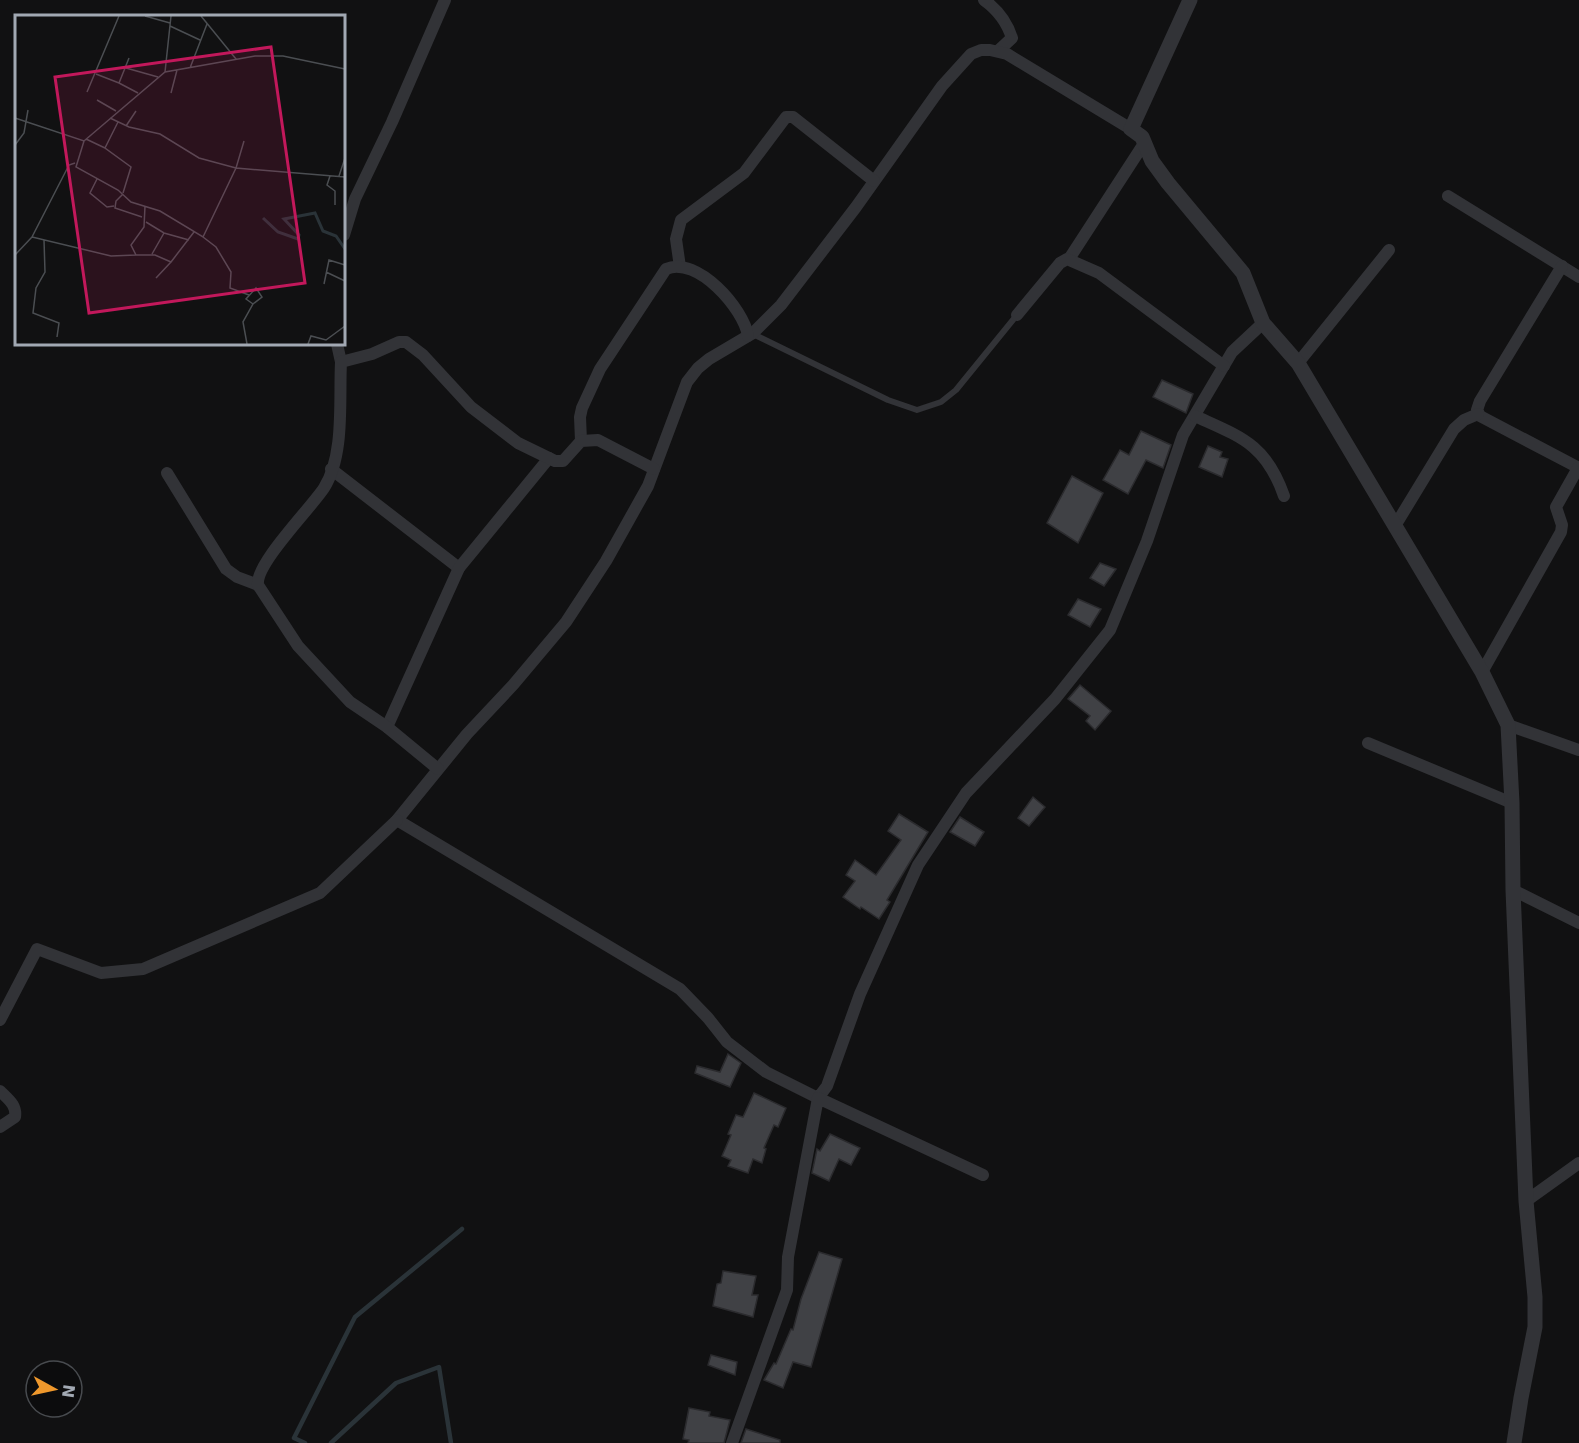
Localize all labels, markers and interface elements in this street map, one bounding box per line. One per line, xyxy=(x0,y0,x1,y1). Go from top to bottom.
inset map xyxy=(15,15,345,345)
north arrow xyxy=(24,1359,84,1419)
text: N xyxy=(58,1383,79,1399)

